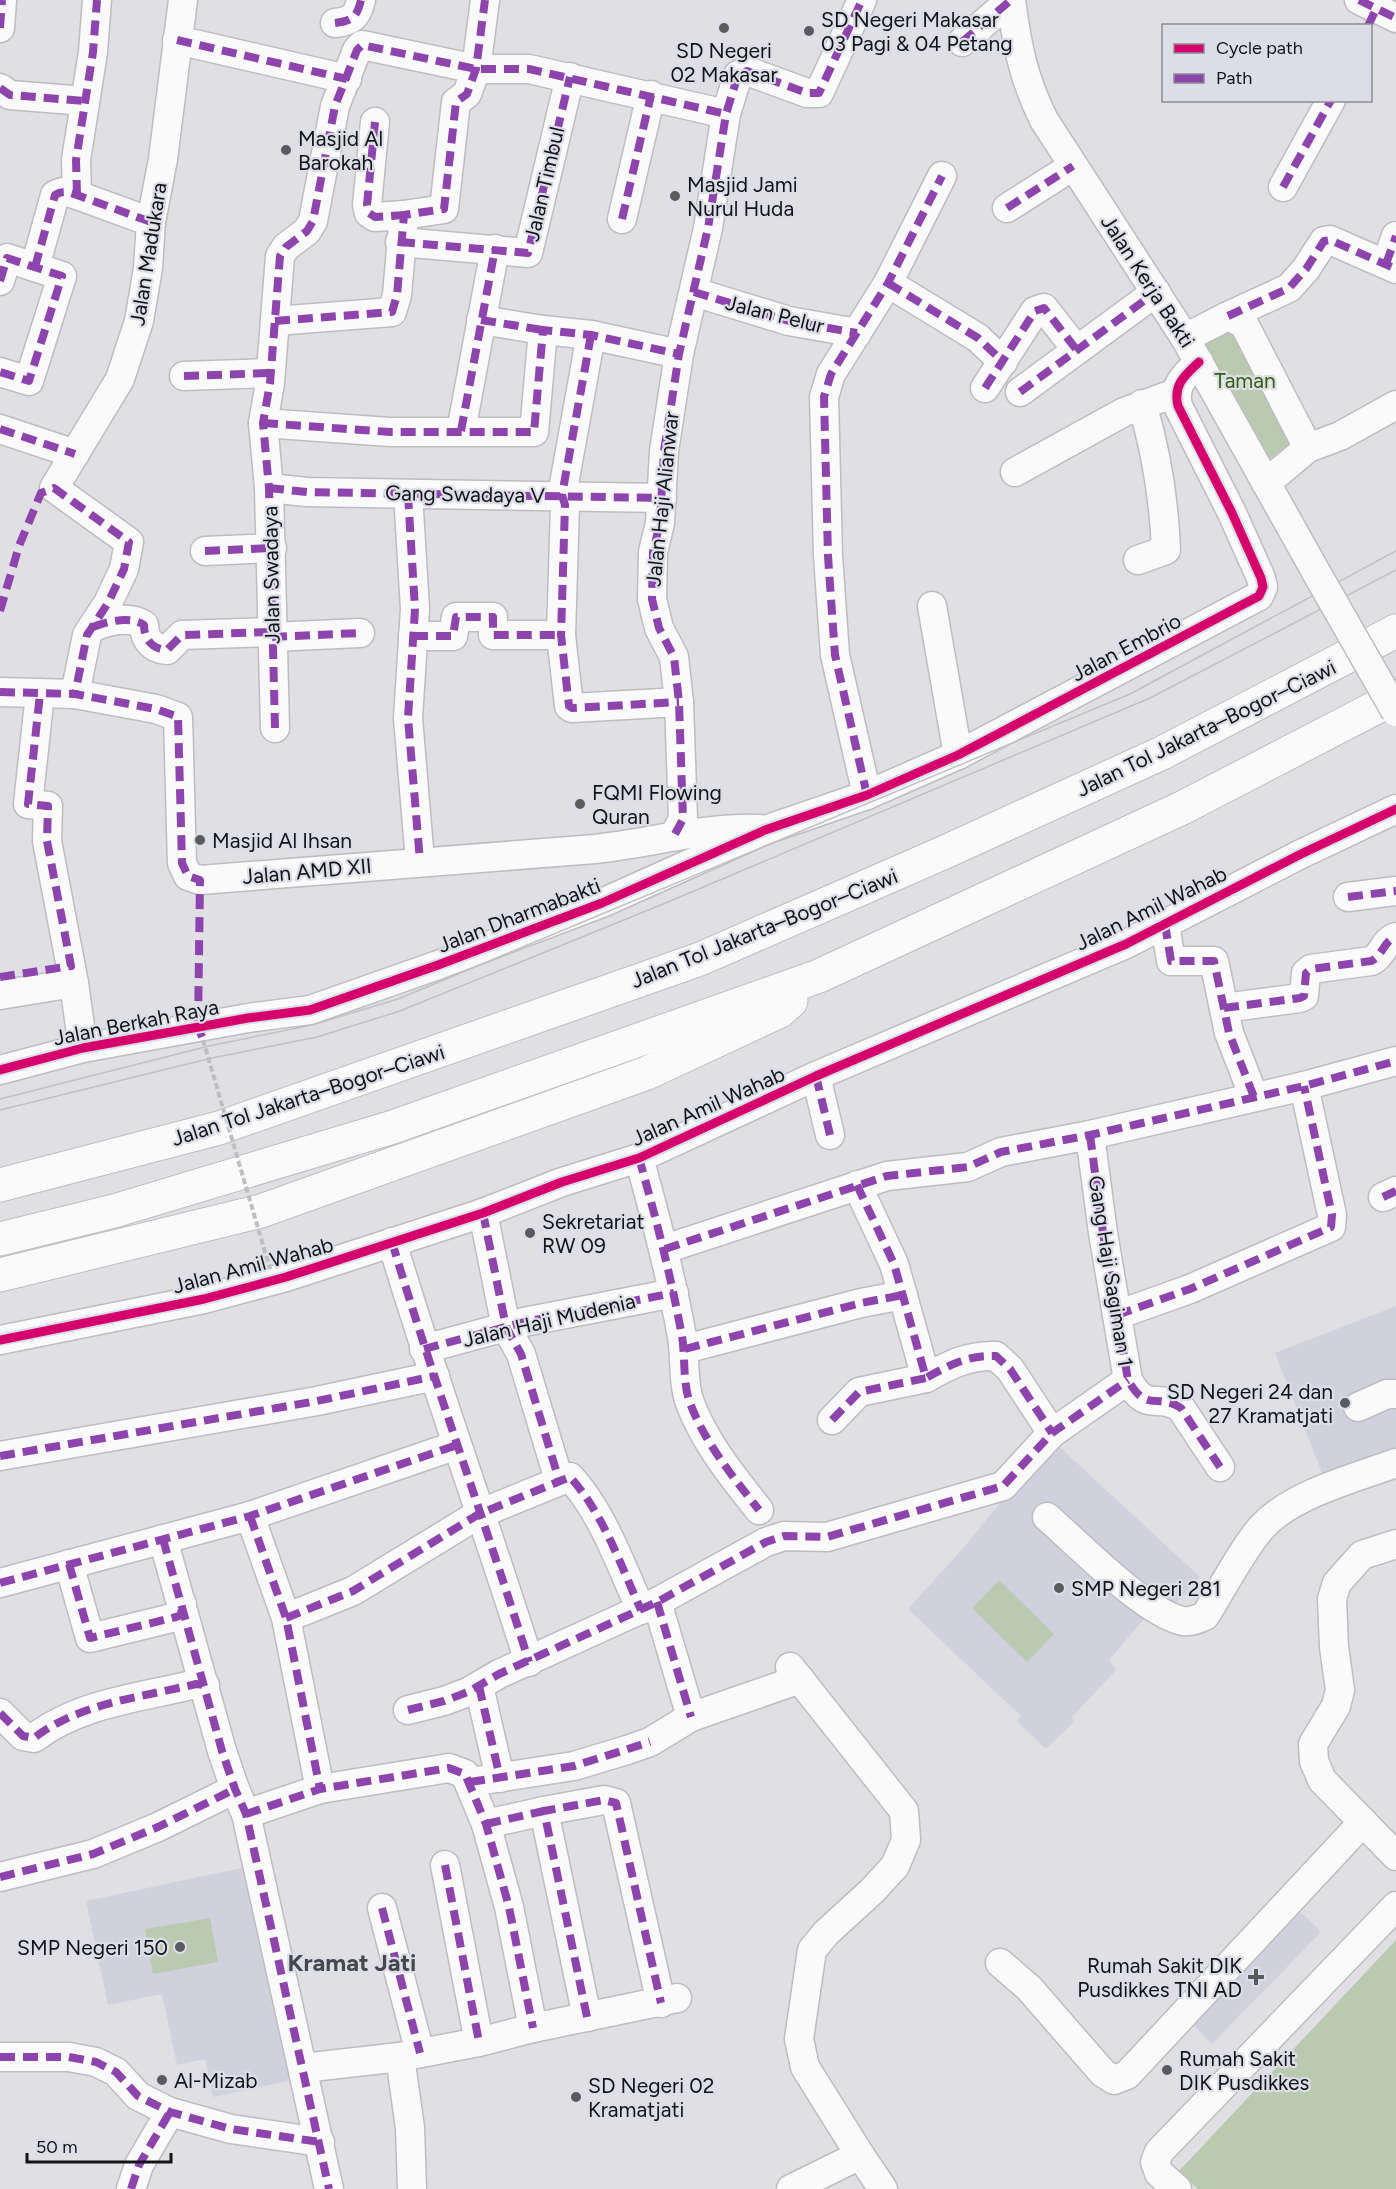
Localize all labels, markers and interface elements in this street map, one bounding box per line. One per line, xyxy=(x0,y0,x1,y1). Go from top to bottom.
place label: SD Negeri Makasar 03 Pagi & 04 Petang xyxy=(821,7,1013,56)
marker: SD Negeri 02 Makasar xyxy=(717,21,731,35)
marker: SD Negeri Makasar 03 Pagi & 04 Petang xyxy=(802,24,816,38)
legend xyxy=(1162,24,1372,102)
text: Cycle path xyxy=(1216,37,1303,59)
place label: SD Negeri 02 Makasar xyxy=(670,38,778,87)
text: Path xyxy=(1216,67,1252,89)
street label: Jalan Timbul xyxy=(519,124,569,244)
place label: Masjid Al Barokah xyxy=(298,126,383,175)
marker: Masjid Al Barokah xyxy=(279,143,293,157)
place label: Masjid Jami Nurul Huda xyxy=(687,172,798,221)
street label: Jalan Madukara xyxy=(124,181,172,327)
marker: Masjid Jami Nurul Huda xyxy=(668,189,682,203)
street label: Jalan Kerja Bakti xyxy=(1096,210,1200,352)
street label: Jalan Pelur xyxy=(723,290,827,338)
park label: Taman xyxy=(1214,368,1276,393)
street label: Jalan Haji Alianwar xyxy=(640,410,684,588)
street label: Gang Swadaya V xyxy=(385,480,546,508)
street label: Jalan Swadaya xyxy=(257,506,285,644)
street label: Jalan Embrio xyxy=(1067,608,1185,686)
street label: Jalan Tol Jakarta–Bogor–Ciawi xyxy=(1072,654,1340,802)
place label: FQMI Flowing Quran xyxy=(592,780,722,829)
marker: FQMI Flowing Quran xyxy=(573,797,587,811)
place label: Masjid Al Ihsan xyxy=(212,828,352,853)
marker: Masjid Al Ihsan xyxy=(193,833,207,847)
street label: Jalan AMD XII xyxy=(241,853,373,889)
street label: Jalan Amil Wahab xyxy=(1071,861,1231,955)
street label: Jalan Tol Jakarta–Bogor–Ciawi xyxy=(627,863,901,993)
street label: Jalan Dharmabakti xyxy=(434,872,604,958)
street label: Jalan Berkah Raya xyxy=(51,994,221,1050)
street label: Jalan Tol Jakarta–Bogor–Ciawi xyxy=(168,1039,448,1151)
street label: Jalan Amil Wahab xyxy=(627,1061,789,1151)
street label: Gang Haji Sagiman 1 xyxy=(1084,1174,1138,1368)
place label: Sekretariat RW 09 xyxy=(542,1209,644,1258)
marker: Sekretariat RW 09 xyxy=(523,1226,537,1240)
street label: Jalan Amil Wahab xyxy=(170,1232,336,1298)
street label: Jalan Haji Mudenia xyxy=(460,1288,638,1352)
place label: SD Negeri 24 dan 27 Kramatjati xyxy=(1167,1379,1333,1428)
marker: SD Negeri 24 dan 27 Kramatjati xyxy=(1338,1396,1352,1410)
place label: SMP Negeri 281 xyxy=(1071,1576,1221,1601)
marker: SMP Negeri 281 xyxy=(1052,1581,1066,1595)
place label: SMP Negeri 150 xyxy=(17,1935,168,1960)
marker: SMP Negeri 150 xyxy=(173,1940,187,1954)
district label: Kramat Jati xyxy=(288,1948,416,1977)
place label: Rumah Sakit DIK Pusdikkes TNI AD xyxy=(1077,1953,1242,2002)
marker: Rumah Sakit DIK Pusdikkes TNI AD xyxy=(1247,1968,1265,1986)
place label: Rumah Sakit DIK Pusdikkes xyxy=(1179,2046,1309,2095)
marker: Rumah Sakit DIK Pusdikkes xyxy=(1160,2063,1174,2077)
place label: Al-Mizab xyxy=(174,2068,258,2093)
marker: Al-Mizab xyxy=(155,2073,169,2087)
place label: SD Negeri 02 Kramatjati xyxy=(588,2073,714,2122)
marker: SD Negeri 02 Kramatjati xyxy=(569,2090,583,2104)
scale bar xyxy=(27,2126,171,2164)
text: 50 m xyxy=(36,2136,78,2158)

